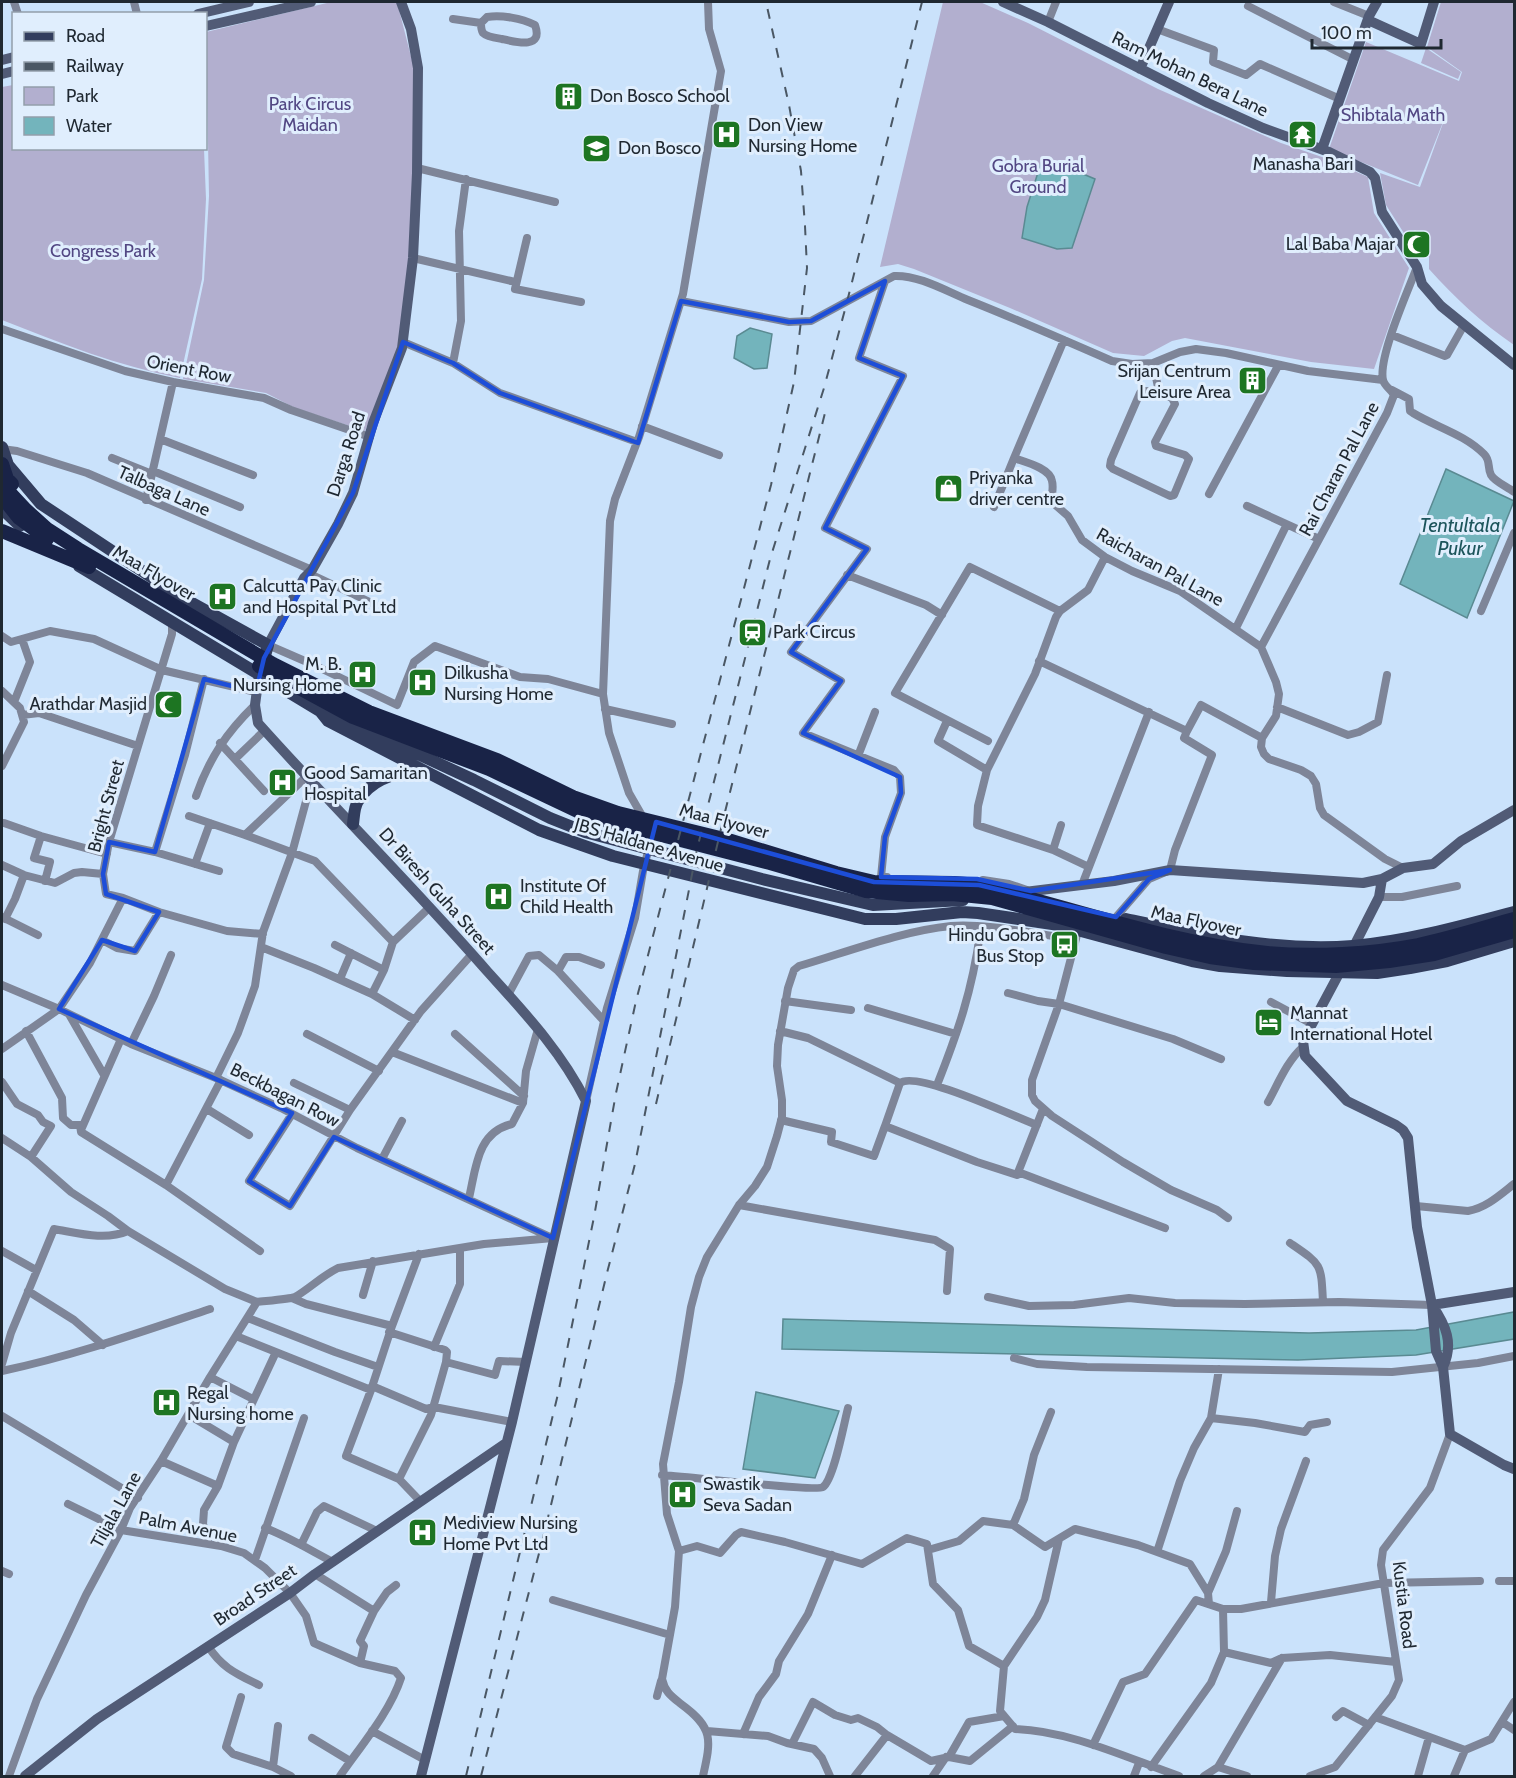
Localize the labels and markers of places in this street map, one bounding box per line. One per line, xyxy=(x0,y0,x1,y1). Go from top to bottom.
building icon: Don Bosco School xyxy=(553,80,585,112)
place label: Don Bosco School xyxy=(590,85,730,107)
place label: Don View Nursing Home xyxy=(748,114,857,157)
hospital icon: Don View Nursing Home xyxy=(711,119,743,151)
temple icon: Manasha Bari xyxy=(1287,119,1319,151)
school or university icon: Don Bosco xyxy=(581,132,613,164)
place label: Don Bosco xyxy=(618,137,701,159)
place label: Manasha Bari xyxy=(1253,153,1353,175)
mosque icon: Lal Baba Majar xyxy=(1400,228,1432,260)
place label: Lal Baba Majar xyxy=(1286,233,1395,255)
place label: Srijan Centrum Leisure Area xyxy=(1118,360,1231,403)
building icon: Srijan Centrum Leisure Area xyxy=(1236,365,1268,397)
place label: Priyanka driver centre xyxy=(969,467,1064,510)
shop icon: Priyanka driver centre xyxy=(932,472,964,504)
place label: Calcutta Pay Clinic and Hospital Pvt Ltd xyxy=(243,575,396,618)
hospital icon: Calcutta Pay Clinic and Hospital Pvt Ltd xyxy=(206,580,238,612)
station icon: Park Circus xyxy=(736,616,768,648)
place label: Park Circus xyxy=(773,621,855,643)
place label: M. B. Nursing Home xyxy=(233,653,342,696)
hospital icon: M. B. Nursing Home xyxy=(347,658,379,690)
place label: Dilkusha Nursing Home xyxy=(444,662,553,705)
hospital icon: Dilkusha Nursing Home xyxy=(407,667,439,699)
mosque icon: Arathdar Masjid xyxy=(152,688,184,720)
place label: Arathdar Masjid xyxy=(29,693,147,715)
place label: Good Samaritan Hospital xyxy=(304,762,428,805)
hospital icon: Good Samaritan Hospital xyxy=(267,767,299,799)
place label: Institute Of Child Health xyxy=(520,875,613,918)
hospital icon: Institute Of Child Health xyxy=(483,880,515,912)
place label: Hindu Gobra Bus Stop xyxy=(948,924,1044,967)
bus stop icon: Hindu Gobra Bus Stop xyxy=(1049,929,1081,961)
place label: Mannat International Hotel xyxy=(1290,1002,1433,1045)
hotel icon: Mannat International Hotel xyxy=(1253,1007,1285,1039)
place label: Regal Nursing home xyxy=(187,1382,294,1425)
hospital icon: Regal Nursing home xyxy=(150,1387,182,1419)
place label: Swastik Seva Sadan xyxy=(703,1473,792,1516)
hospital icon: Swastik Seva Sadan xyxy=(666,1478,698,1510)
place label: Mediview Nursing Home Pvt Ltd xyxy=(443,1512,578,1555)
hospital icon: Mediview Nursing Home Pvt Ltd xyxy=(406,1517,438,1549)

